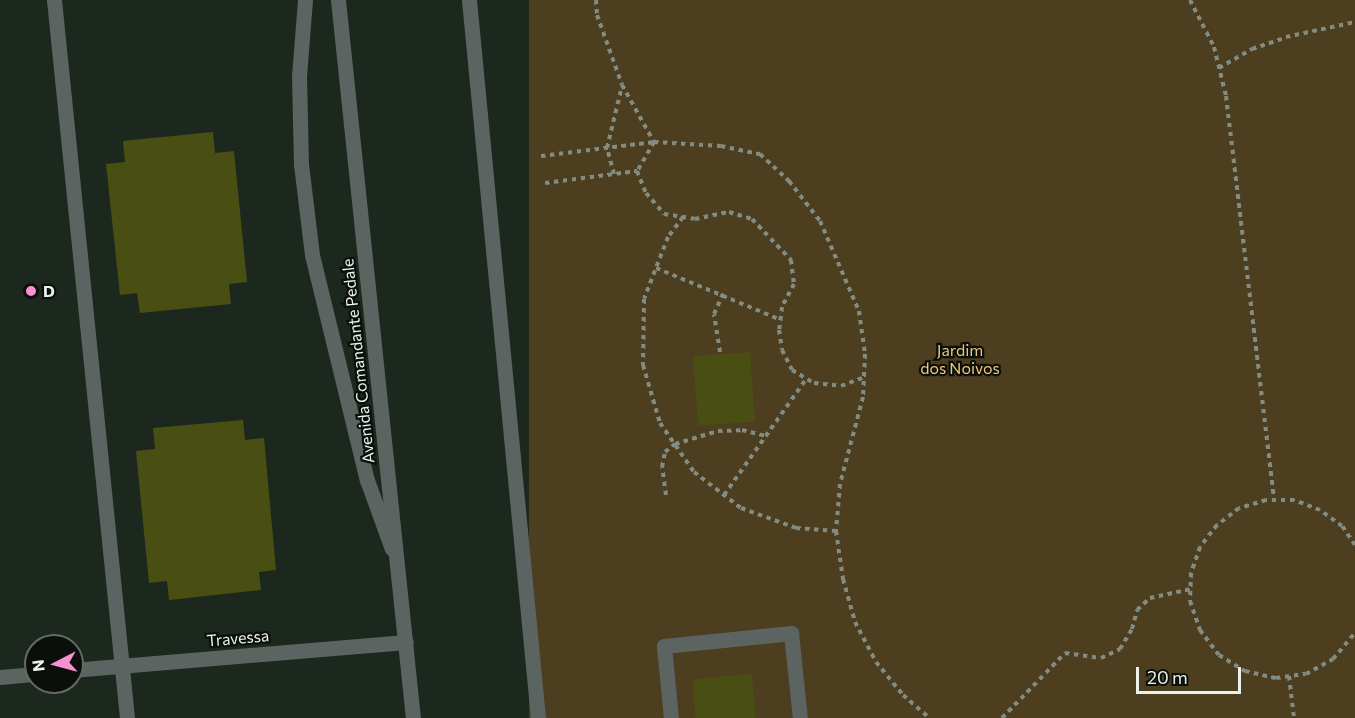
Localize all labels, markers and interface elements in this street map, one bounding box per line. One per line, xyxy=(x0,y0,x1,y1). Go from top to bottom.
street label: Avenida Comandante Pedale xyxy=(338,258,378,464)
place label: D xyxy=(43,281,55,301)
marker: D xyxy=(24,284,38,298)
park label: Jardim dos Noivos xyxy=(920,340,1000,378)
street label: Travessa xyxy=(206,626,270,650)
north arrow xyxy=(24,634,84,694)
scale bar xyxy=(1139,655,1244,693)
text: N xyxy=(28,659,48,673)
text: 20 m xyxy=(1147,666,1188,688)

